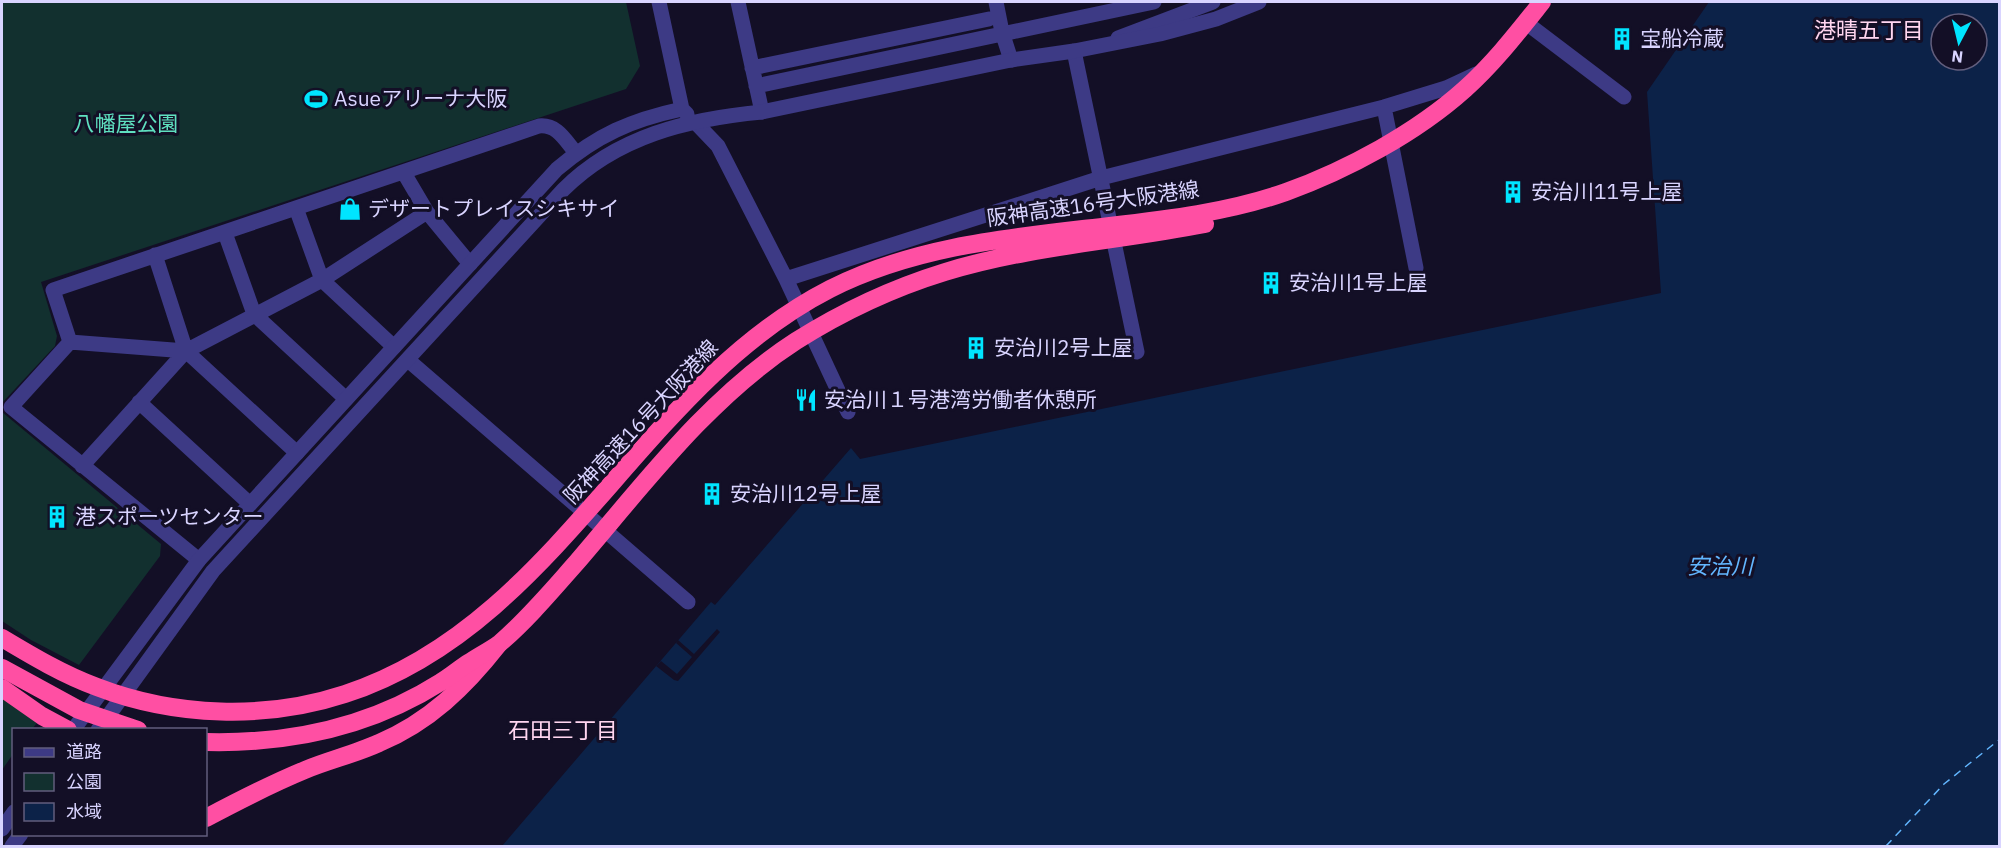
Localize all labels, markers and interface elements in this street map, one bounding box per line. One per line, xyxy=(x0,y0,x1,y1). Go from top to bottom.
north arrow xyxy=(1929,12,1989,72)
district label: 港晴五丁目 xyxy=(1814,15,1924,44)
place label: 宝船冷蔵 xyxy=(1640,24,1724,52)
building icon: 宝船冷蔵 xyxy=(1609,26,1635,52)
text: N xyxy=(1950,46,1964,68)
place label: Asueアリーナ大阪 xyxy=(334,84,507,112)
sports icon: Asueアリーナ大阪 xyxy=(303,86,329,112)
park label: 八幡屋公園 xyxy=(74,109,179,137)
street label: 阪神高速16号大阪港線 xyxy=(985,174,1201,232)
place label: 安治川11号上屋 xyxy=(1531,177,1682,205)
building icon: 安治川11号上屋 xyxy=(1500,179,1526,205)
place label: デザートプレイスシキサイ xyxy=(368,194,619,222)
shop icon: デザートプレイスシキサイ xyxy=(337,196,363,222)
place label: 安治川1号上屋 xyxy=(1289,268,1428,296)
building icon: 安治川1号上屋 xyxy=(1258,270,1284,296)
street label: 阪神高速16号大阪港線 xyxy=(557,333,724,509)
place label: 安治川2号上屋 xyxy=(994,333,1133,361)
building icon: 安治川2号上屋 xyxy=(963,335,989,361)
place label: 安治川１号港湾労働者休憩所 xyxy=(824,385,1097,413)
restaurant icon: 安治川１号港湾労働者休憩所 xyxy=(793,387,819,413)
place label: 安治川12号上屋 xyxy=(730,479,881,507)
building icon: 安治川12号上屋 xyxy=(699,481,725,507)
place label: 港スポーツセンター xyxy=(75,502,264,530)
building icon: 港スポーツセンター xyxy=(44,504,70,530)
water label: 安治川 xyxy=(1687,551,1755,580)
district label: 石田三丁目 xyxy=(508,715,618,744)
legend xyxy=(12,728,207,836)
text: 道路 xyxy=(66,740,102,763)
text: 公園 xyxy=(66,770,102,793)
text: 水域 xyxy=(66,800,102,823)

